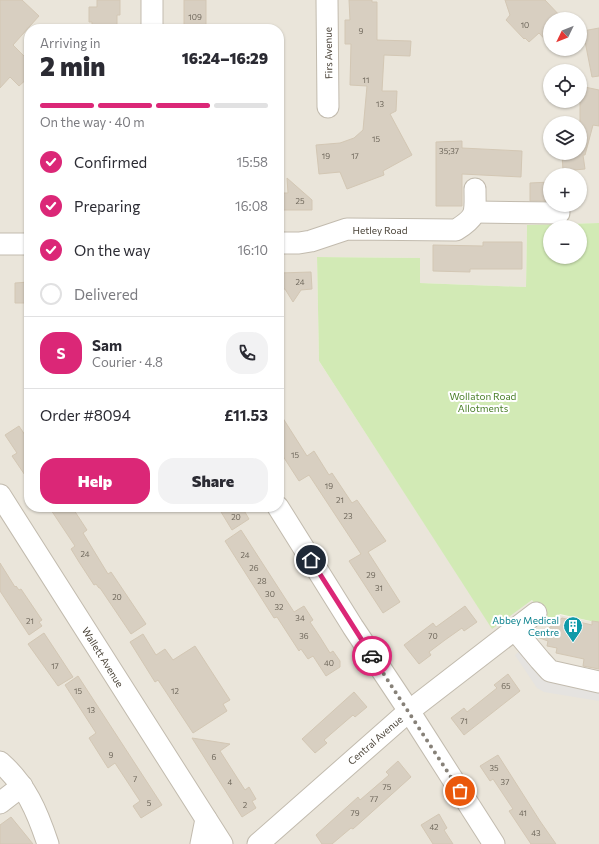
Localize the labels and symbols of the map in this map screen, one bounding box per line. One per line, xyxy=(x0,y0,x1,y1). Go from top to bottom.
house number: 109 xyxy=(188,12,202,22)
north arrow xyxy=(543,12,587,56)
house number: 10 xyxy=(521,20,529,30)
house number: 9 xyxy=(359,26,364,36)
street label: Firs Avenue xyxy=(322,27,334,79)
house number: 11 xyxy=(363,75,369,85)
house number: 13 xyxy=(376,99,384,109)
house number: 15 xyxy=(372,134,380,144)
house number: 35;37 xyxy=(439,146,459,156)
house number: 19 xyxy=(322,151,330,161)
house number: 17 xyxy=(351,151,359,161)
house number: 25 xyxy=(295,196,305,206)
street label: Hetley Road xyxy=(353,224,408,236)
house number: 24 xyxy=(295,277,305,287)
park label: Wollaton Road Allotments xyxy=(450,390,517,414)
house number: 15 xyxy=(291,450,299,460)
house number: 19 xyxy=(325,481,333,491)
house number: 21 xyxy=(336,495,344,505)
house number: 23 xyxy=(344,511,353,521)
house number: 20 xyxy=(231,512,241,522)
pin xyxy=(294,543,328,577)
house number: 24 xyxy=(80,549,90,559)
house number: 24 xyxy=(240,550,250,560)
house number: 26 xyxy=(249,563,259,573)
house number: 29 xyxy=(366,570,376,580)
house number: 28 xyxy=(257,576,267,586)
house number: 31 xyxy=(375,583,383,593)
house number: 30 xyxy=(265,589,275,599)
house number: 20 xyxy=(112,592,122,602)
house number: 32 xyxy=(275,602,284,612)
house number: 34 xyxy=(295,613,305,623)
place label: Abbey Medical Centre xyxy=(492,614,559,638)
building icon: Abbey Medical Centre xyxy=(562,615,584,643)
house number: 21 xyxy=(26,616,34,626)
street label: Wallett Avenue xyxy=(80,625,126,689)
house number: 36 xyxy=(299,631,309,641)
house number: 70 xyxy=(428,631,438,641)
courier xyxy=(352,636,392,676)
house number: 40 xyxy=(324,658,334,668)
house number: 17 xyxy=(51,661,59,671)
house number: 65 xyxy=(501,681,511,691)
house number: 15 xyxy=(74,686,82,696)
house number: 12 xyxy=(171,686,179,696)
house number: 13 xyxy=(87,705,95,715)
street label: Central Avenue xyxy=(345,713,405,767)
house number: 71 xyxy=(460,716,468,726)
house number: 9 xyxy=(109,750,114,760)
house number: 6 xyxy=(212,752,217,762)
house number: 35 xyxy=(489,763,499,773)
house number: 7 xyxy=(133,774,137,784)
pin xyxy=(443,774,477,808)
house number: 4 xyxy=(228,777,233,787)
house number: 37 xyxy=(501,777,509,787)
house number: 75 xyxy=(383,782,392,792)
house number: 77 xyxy=(370,794,378,804)
house number: 5 xyxy=(147,798,152,808)
house number: 2 xyxy=(243,800,248,810)
house number: 79 xyxy=(350,808,360,818)
house number: 41 xyxy=(519,808,527,818)
house number: 42 xyxy=(429,822,439,832)
house number: 43 xyxy=(531,828,541,838)

